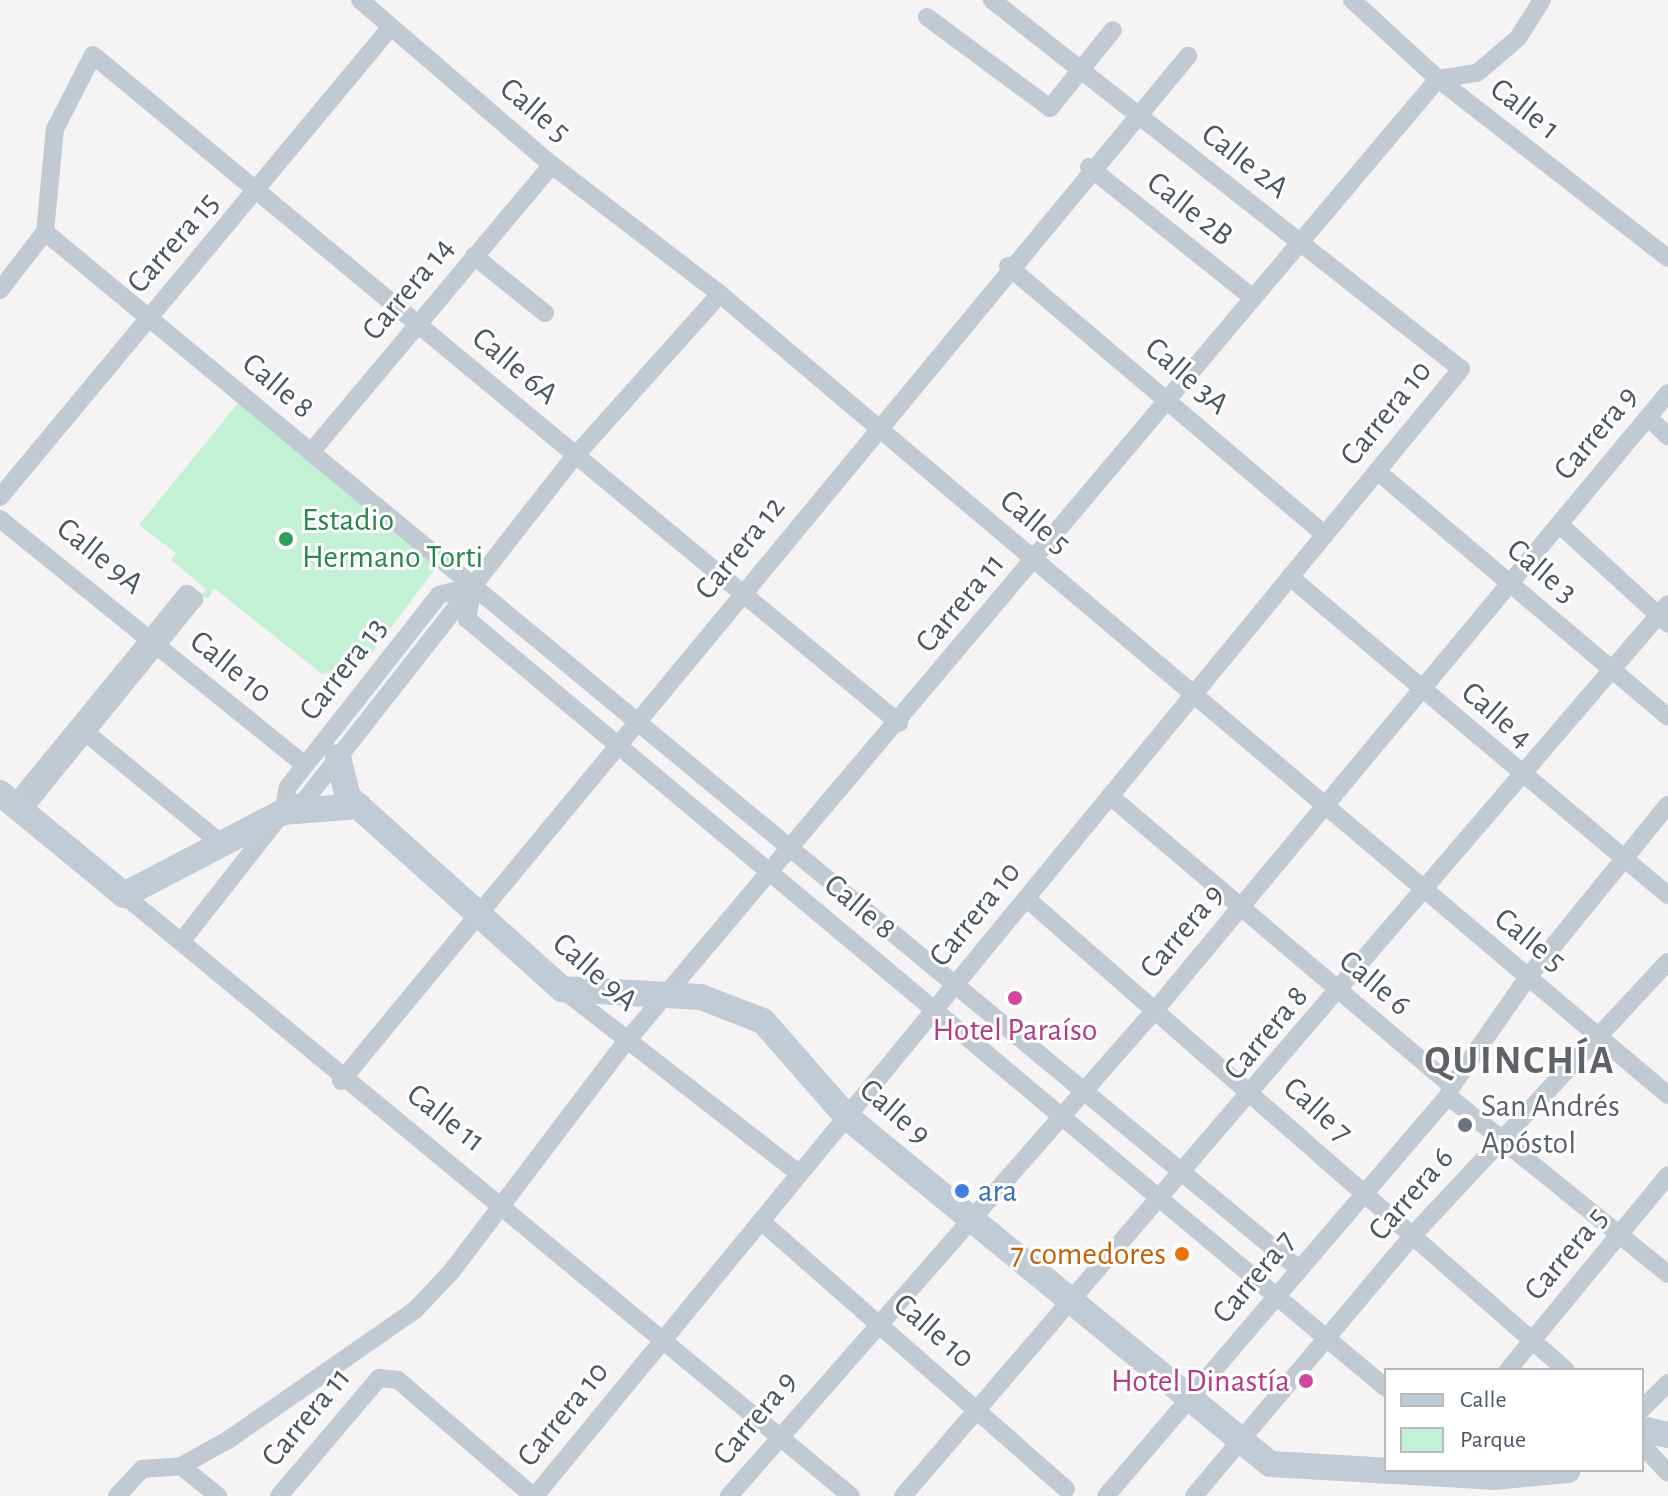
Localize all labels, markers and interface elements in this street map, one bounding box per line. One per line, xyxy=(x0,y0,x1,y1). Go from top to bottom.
street label: Calle 5 xyxy=(492,69,578,151)
street label: Calle 1 xyxy=(1482,70,1568,148)
street label: Calle 2A xyxy=(1194,115,1296,207)
street label: Calle 2B xyxy=(1139,163,1241,255)
street label: Carrera 15 xyxy=(119,185,227,301)
street label: Carrera 14 xyxy=(354,230,462,348)
street label: Calle 6A xyxy=(464,319,566,413)
street label: Calle 3A xyxy=(1137,329,1237,423)
street label: Calle 8 xyxy=(234,345,322,427)
street label: Carrera 10 xyxy=(1332,353,1440,473)
street label: Carrera 9 xyxy=(1545,378,1647,488)
street label: Calle 5 xyxy=(992,481,1078,563)
street label: Carrera 12 xyxy=(687,488,793,608)
place label: Estadio Hermano Torti xyxy=(302,502,483,577)
street label: Calle 9A xyxy=(49,509,151,603)
marker: Estadio Hermano Torti xyxy=(277,530,295,548)
street label: Calle 3 xyxy=(1499,530,1585,612)
street label: Carrera 11 xyxy=(907,545,1013,661)
street label: Carrera 13 xyxy=(291,610,395,728)
street label: Calle 10 xyxy=(182,622,280,712)
street label: Calle 4 xyxy=(1453,673,1541,757)
street label: Carrera 10 xyxy=(921,854,1029,974)
street label: Calle 8 xyxy=(816,866,904,948)
street label: Carrera 9 xyxy=(1131,876,1233,986)
street label: Calle 5 xyxy=(1487,900,1573,980)
street label: Calle 9A xyxy=(544,924,646,1020)
street label: Calle 6 xyxy=(1331,942,1419,1024)
street label: Carrera 8 xyxy=(1215,978,1317,1088)
marker: Hotel Paraíso xyxy=(1006,989,1024,1007)
place label: Hotel Paraíso xyxy=(932,1011,1098,1049)
district label: QUINCHÍA xyxy=(1424,1037,1616,1085)
street label: Calle 7 xyxy=(1275,1069,1361,1151)
street label: Calle 9 xyxy=(851,1071,939,1153)
street label: Calle 11 xyxy=(399,1075,493,1161)
place label: San Andrés Apóstol xyxy=(1481,1088,1620,1163)
marker: San Andrés Apóstol xyxy=(1456,1116,1474,1134)
street label: Carrera 6 xyxy=(1360,1139,1462,1249)
place label: ara xyxy=(978,1172,1017,1210)
marker: ara xyxy=(953,1182,971,1200)
street label: Carrera 5 xyxy=(1516,1200,1616,1308)
street label: Carrera 7 xyxy=(1204,1223,1304,1331)
place label: 7 comedores xyxy=(1010,1235,1166,1273)
marker: 7 comedores xyxy=(1173,1245,1191,1263)
street label: Calle 10 xyxy=(885,1285,983,1377)
street label: Carrera 10 xyxy=(509,1354,617,1474)
street label: Carrera 11 xyxy=(253,1359,359,1475)
place label: Hotel Dinastía xyxy=(1111,1362,1290,1400)
street label: Carrera 9 xyxy=(704,1363,806,1473)
legend xyxy=(1384,1368,1644,1472)
marker: Hotel Dinastía xyxy=(1297,1372,1315,1390)
text: Calle xyxy=(1460,1388,1507,1412)
text: Parque xyxy=(1460,1428,1526,1452)

